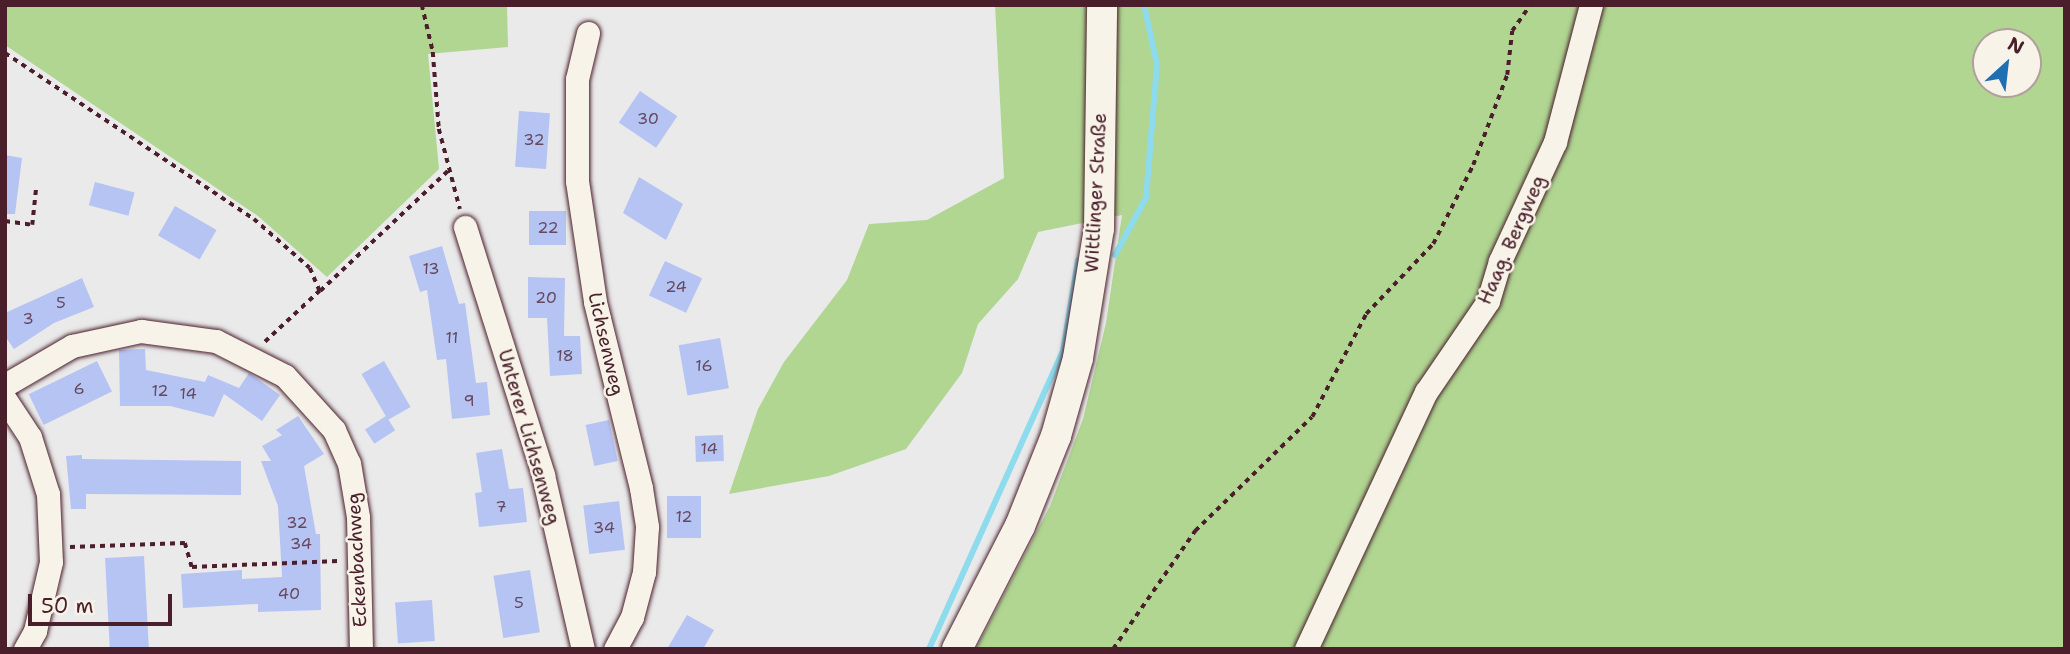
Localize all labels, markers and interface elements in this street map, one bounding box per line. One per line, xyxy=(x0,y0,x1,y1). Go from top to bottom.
north arrow xyxy=(1972,28,2042,98)
text: N xyxy=(2003,31,2028,60)
house number: 30 xyxy=(637,109,659,129)
street label: Wittlinger Straße xyxy=(1080,112,1112,274)
house number: 32 xyxy=(523,130,545,150)
street label: Haag. Bergweg xyxy=(1473,172,1551,308)
house number: 22 xyxy=(537,218,559,238)
house number: 13 xyxy=(422,259,440,279)
house number: 24 xyxy=(665,277,687,297)
house number: 20 xyxy=(535,288,557,308)
street label: Lichsenweg xyxy=(583,290,629,398)
house number: 5 xyxy=(56,293,66,313)
house number: 3 xyxy=(22,309,34,329)
house number: 11 xyxy=(446,328,458,348)
house number: 18 xyxy=(556,346,574,366)
street label: Unterer Lichsenweg xyxy=(493,347,565,527)
house number: 16 xyxy=(695,356,713,376)
house number: 6 xyxy=(73,379,85,399)
house number: 12 xyxy=(151,381,169,401)
house number: 14 xyxy=(179,384,197,404)
house number: 9 xyxy=(463,391,475,411)
house number: 14 xyxy=(700,439,718,459)
street label: Eckenbachweg xyxy=(342,492,372,628)
house number: 7 xyxy=(495,497,507,517)
house number: 12 xyxy=(675,507,693,527)
house number: 32 xyxy=(286,513,308,533)
house number: 34 xyxy=(593,518,615,538)
house number: 34 xyxy=(290,534,312,554)
scale bar xyxy=(32,580,175,624)
house number: 40 xyxy=(278,584,300,604)
text: 50 m xyxy=(41,592,94,620)
house number: 5 xyxy=(514,593,524,613)

